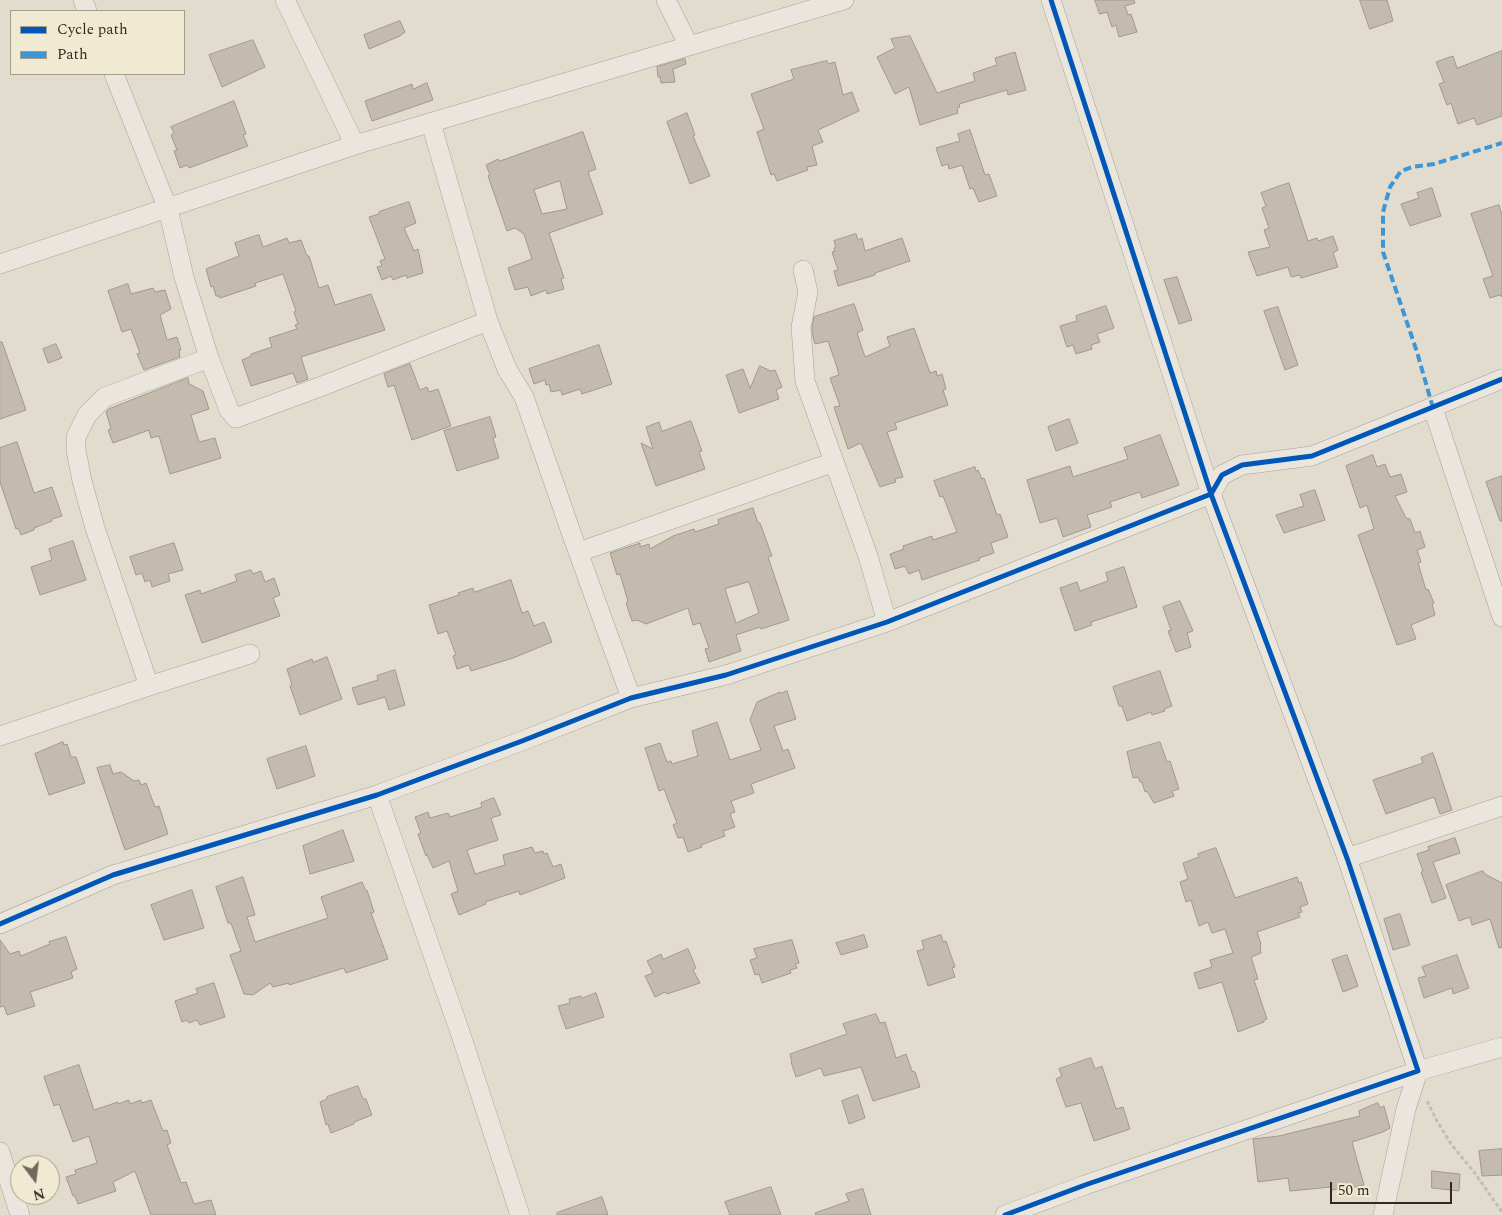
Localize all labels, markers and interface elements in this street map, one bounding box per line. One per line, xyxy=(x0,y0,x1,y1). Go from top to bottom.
legend xyxy=(10,10,185,75)
text: Cycle path xyxy=(57,18,128,41)
text: Path xyxy=(57,43,88,66)
north arrow xyxy=(10,1155,60,1205)
scale bar xyxy=(1332,1172,1454,1204)
text: 50 m xyxy=(1338,1179,1370,1202)
text: N xyxy=(31,1182,47,1206)

